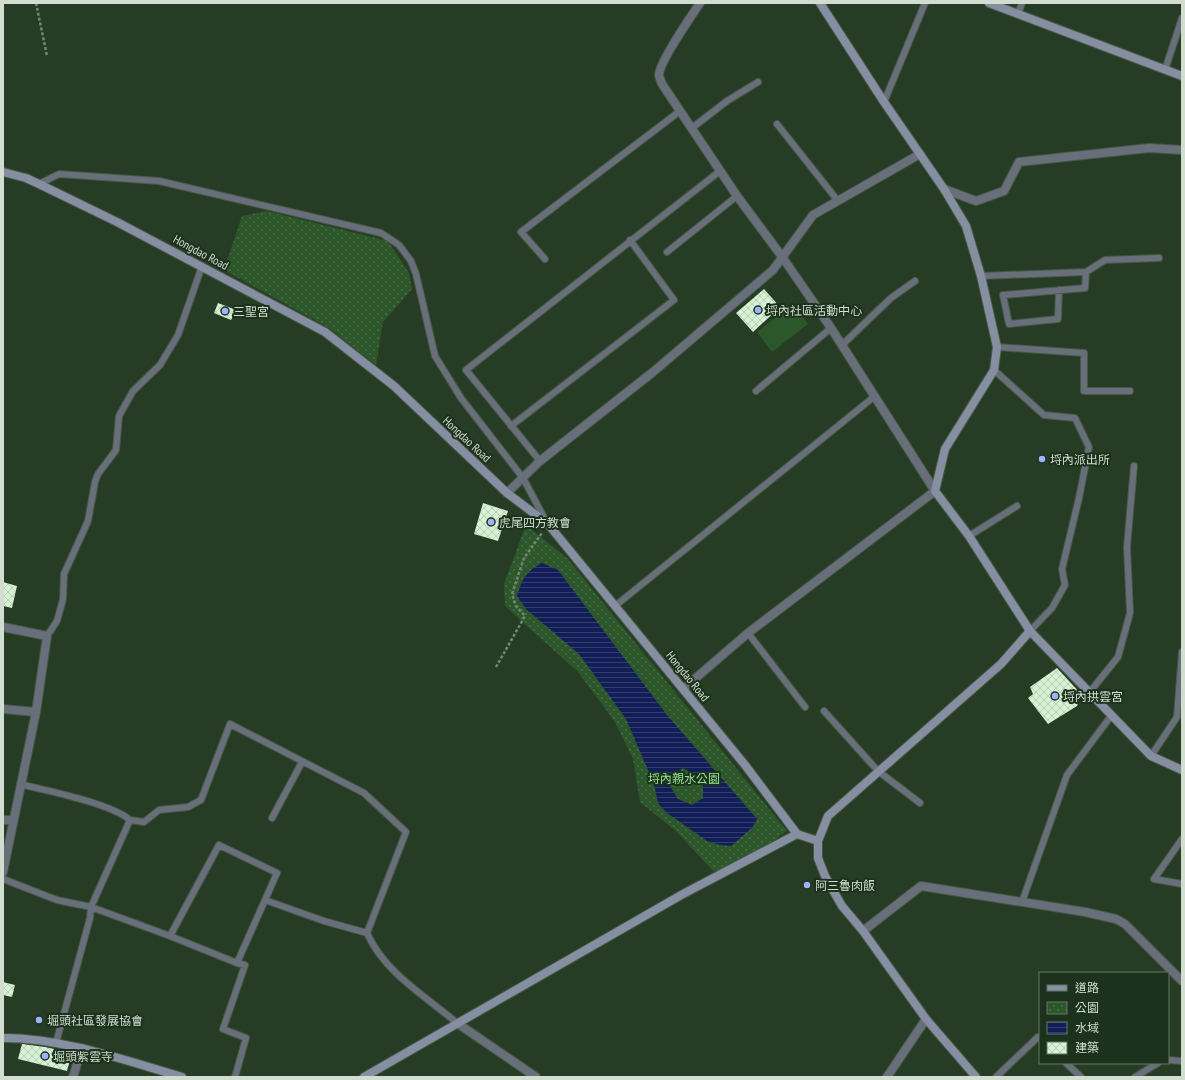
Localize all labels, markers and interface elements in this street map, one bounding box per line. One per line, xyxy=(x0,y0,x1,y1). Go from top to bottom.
street label: Hongdao Road xyxy=(171,231,231,273)
place label: 埒內社區活動中心 xyxy=(766,303,862,318)
place label: 三聖宮 xyxy=(233,304,269,319)
marker: 埒內社區活動中心 xyxy=(753,305,763,315)
marker: 三聖宮 xyxy=(220,306,230,316)
street label: Hongdao Road xyxy=(440,413,494,465)
place label: 埒內派出所 xyxy=(1050,452,1110,467)
marker: 埒內派出所 xyxy=(1037,454,1047,464)
place label: 虎尾四方教會 xyxy=(499,515,571,530)
marker: 虎尾四方教會 xyxy=(486,517,496,527)
street label: Hongdao Road xyxy=(663,648,713,704)
place label: 埒內拱雲宮 xyxy=(1063,689,1123,704)
marker: 埒內拱雲宮 xyxy=(1050,691,1060,701)
park label: 埒內親水公園 xyxy=(648,771,720,786)
place label: 阿三魯肉飯 xyxy=(815,878,875,893)
marker: 阿三魯肉飯 xyxy=(802,880,812,890)
legend xyxy=(1039,972,1169,1064)
text: 道路 xyxy=(1075,980,1099,995)
text: 公園 xyxy=(1075,1000,1099,1015)
place label: 堀頭社區發展協會 xyxy=(47,1013,143,1028)
marker: 堀頭社區發展協會 xyxy=(34,1015,44,1025)
text: 水域 xyxy=(1075,1020,1099,1035)
text: 建築 xyxy=(1075,1040,1099,1055)
place label: 堀頭紫雲寺 xyxy=(53,1049,113,1064)
marker: 堀頭紫雲寺 xyxy=(40,1051,50,1061)

